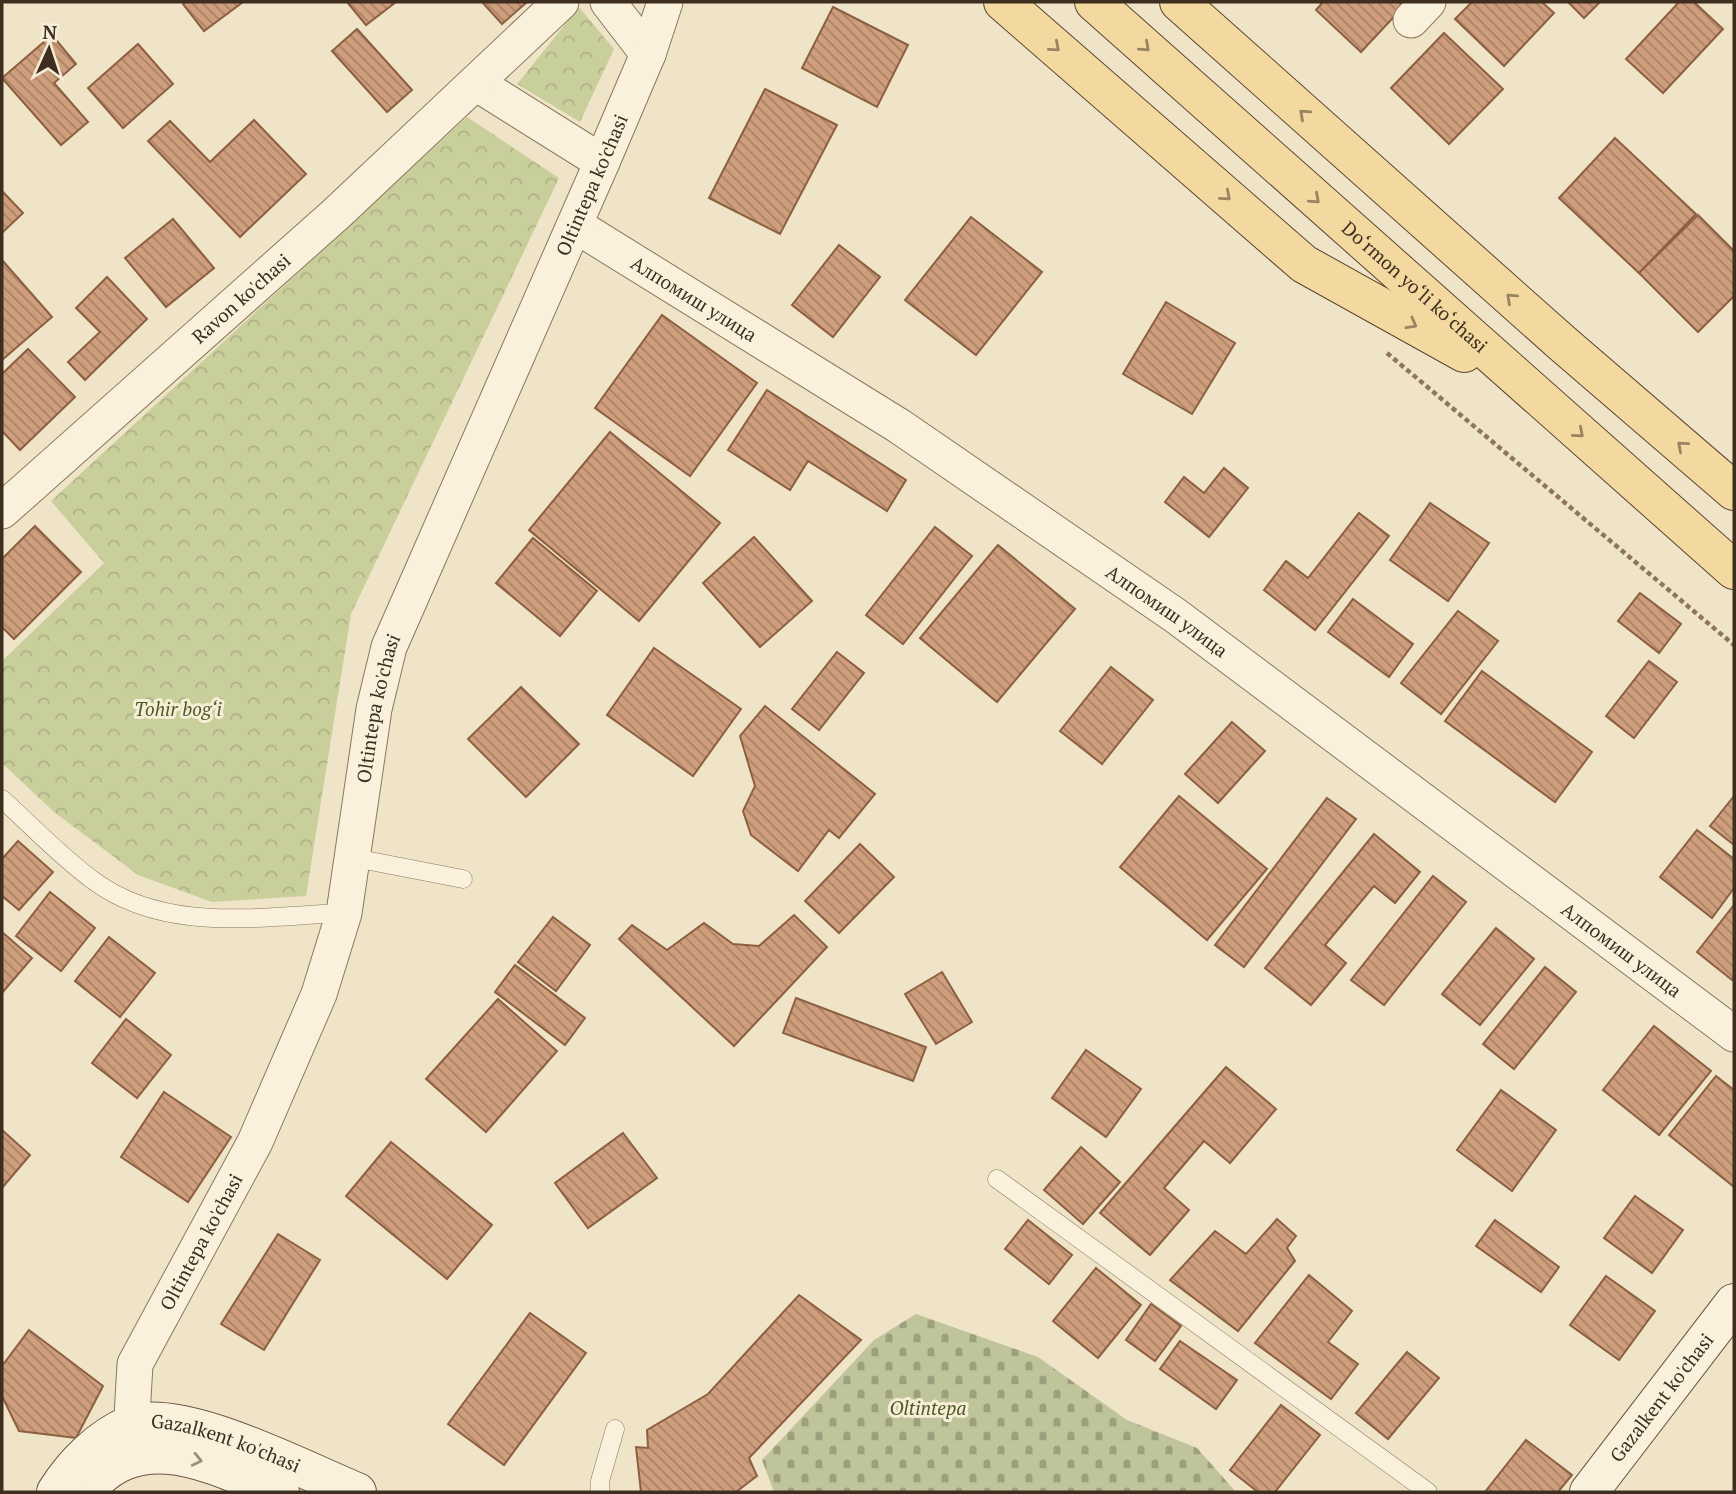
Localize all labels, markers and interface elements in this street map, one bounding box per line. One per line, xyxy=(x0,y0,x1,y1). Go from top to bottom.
north arrow xyxy=(14,14,84,84)
text: N xyxy=(42,19,58,44)
one-way arrow xyxy=(1046,39,1059,51)
one-way arrow xyxy=(1137,39,1150,51)
street label: Oltintepa ko'chasi xyxy=(549,110,633,259)
one-way arrow xyxy=(1300,110,1313,122)
one-way arrow xyxy=(1218,188,1231,200)
one-way arrow xyxy=(1307,191,1320,203)
street label: Do‘rmon yo‘li ko‘chasi xyxy=(1337,215,1493,358)
street label: Ravon ko'chasi xyxy=(186,247,295,348)
street label: Алпомиш улица xyxy=(626,250,762,347)
one-way arrow xyxy=(1506,293,1519,306)
one-way arrow xyxy=(1405,316,1418,329)
one-way arrow xyxy=(1571,425,1584,438)
one-way arrow xyxy=(1678,442,1691,454)
street label: Алпомиш улица xyxy=(1101,559,1234,663)
street label: Oltintepa ko'chasi xyxy=(350,629,405,785)
park label: Tohir bog‘i xyxy=(134,696,223,721)
street label: Алпомиш улица xyxy=(1557,896,1687,1003)
street label: Oltintepa ko'chasi xyxy=(153,1169,248,1314)
street label: Gazalkent ko'chasi xyxy=(1604,1328,1718,1467)
park label: Oltintepa xyxy=(890,1395,966,1420)
street label: Gazalkent ko'chasi xyxy=(151,1408,305,1478)
one-way arrow xyxy=(191,1452,203,1467)

